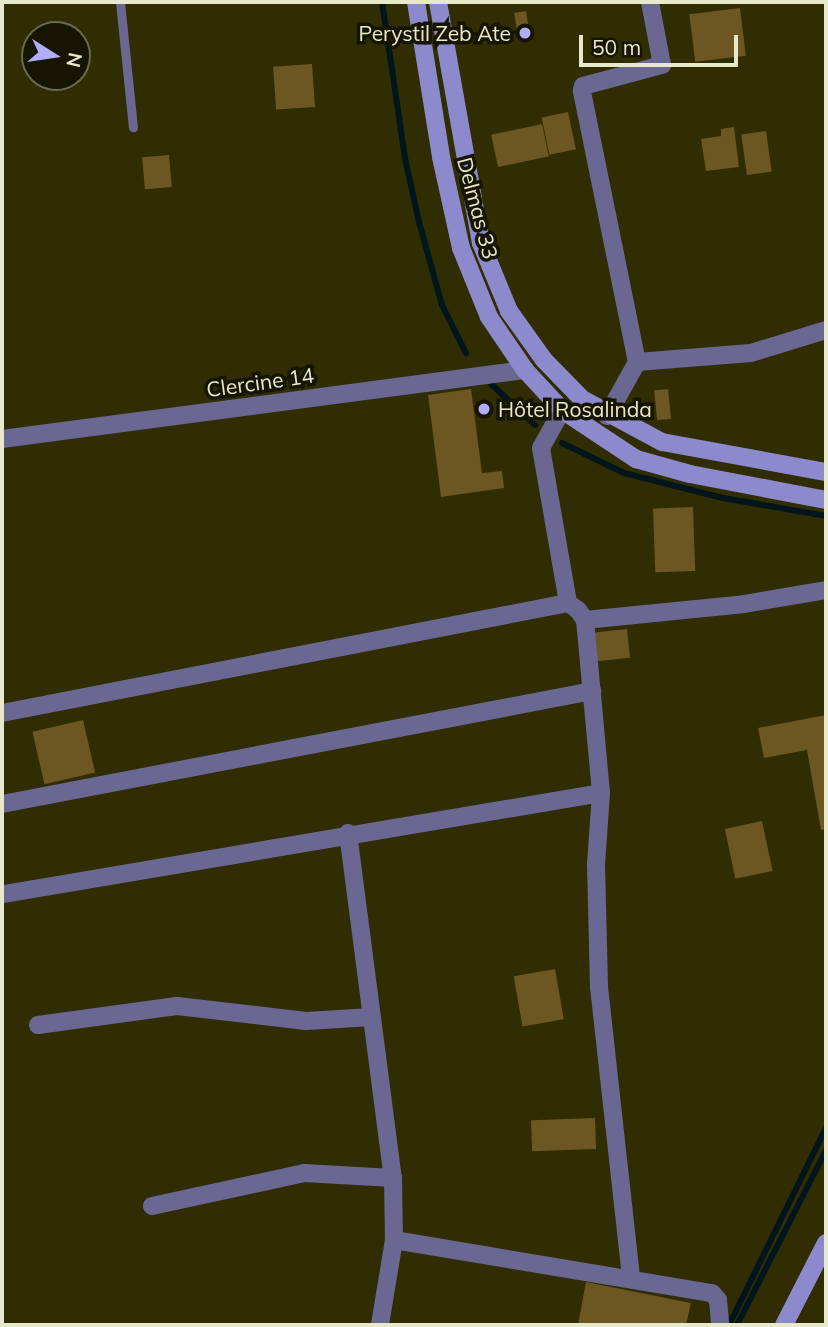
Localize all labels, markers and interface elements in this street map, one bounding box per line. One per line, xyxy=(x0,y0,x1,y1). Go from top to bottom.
place label: Perystil Zeb Ate xyxy=(358,20,511,46)
north arrow xyxy=(21,21,91,91)
scale bar xyxy=(583,21,742,65)
marker: Perystil Zeb Ate xyxy=(517,25,533,41)
text: 50 m xyxy=(592,34,641,60)
text: N xyxy=(61,50,88,69)
street label: Delmas 33 xyxy=(452,154,504,262)
street label: Clercine 14 xyxy=(205,362,315,402)
place label: Hôtel Rosalinda xyxy=(498,396,652,422)
marker: Hôtel Rosalinda xyxy=(476,401,492,417)

